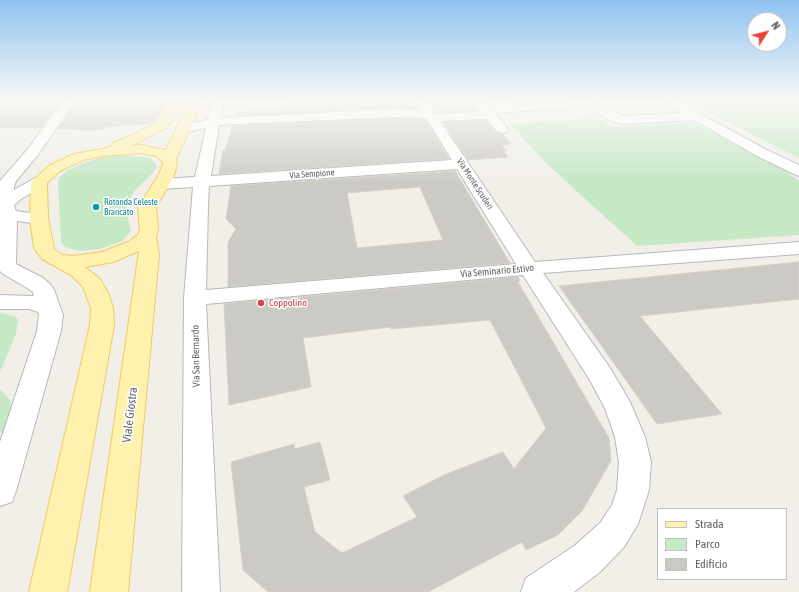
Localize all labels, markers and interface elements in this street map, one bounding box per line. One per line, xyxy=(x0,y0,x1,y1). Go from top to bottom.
north arrow xyxy=(747,12,787,52)
text: N xyxy=(769,19,783,32)
street label: Via Monte Scuderi xyxy=(454,156,496,212)
street label: Via Sempione xyxy=(289,167,335,181)
place label: Rotonda Celeste Brancato xyxy=(104,197,158,218)
marker: Rotonda Celeste Brancato xyxy=(91,202,101,212)
street label: Via Seminario Estivo xyxy=(460,262,534,280)
place label: Coppolino xyxy=(269,297,307,309)
marker: Coppolino xyxy=(256,298,266,308)
street label: Via San Bernardo xyxy=(189,325,203,387)
street label: Viale Giostra xyxy=(119,386,141,444)
legend xyxy=(657,508,787,580)
text: Strada xyxy=(695,517,724,531)
text: Parco xyxy=(695,537,720,551)
text: Edificio xyxy=(695,557,727,571)

